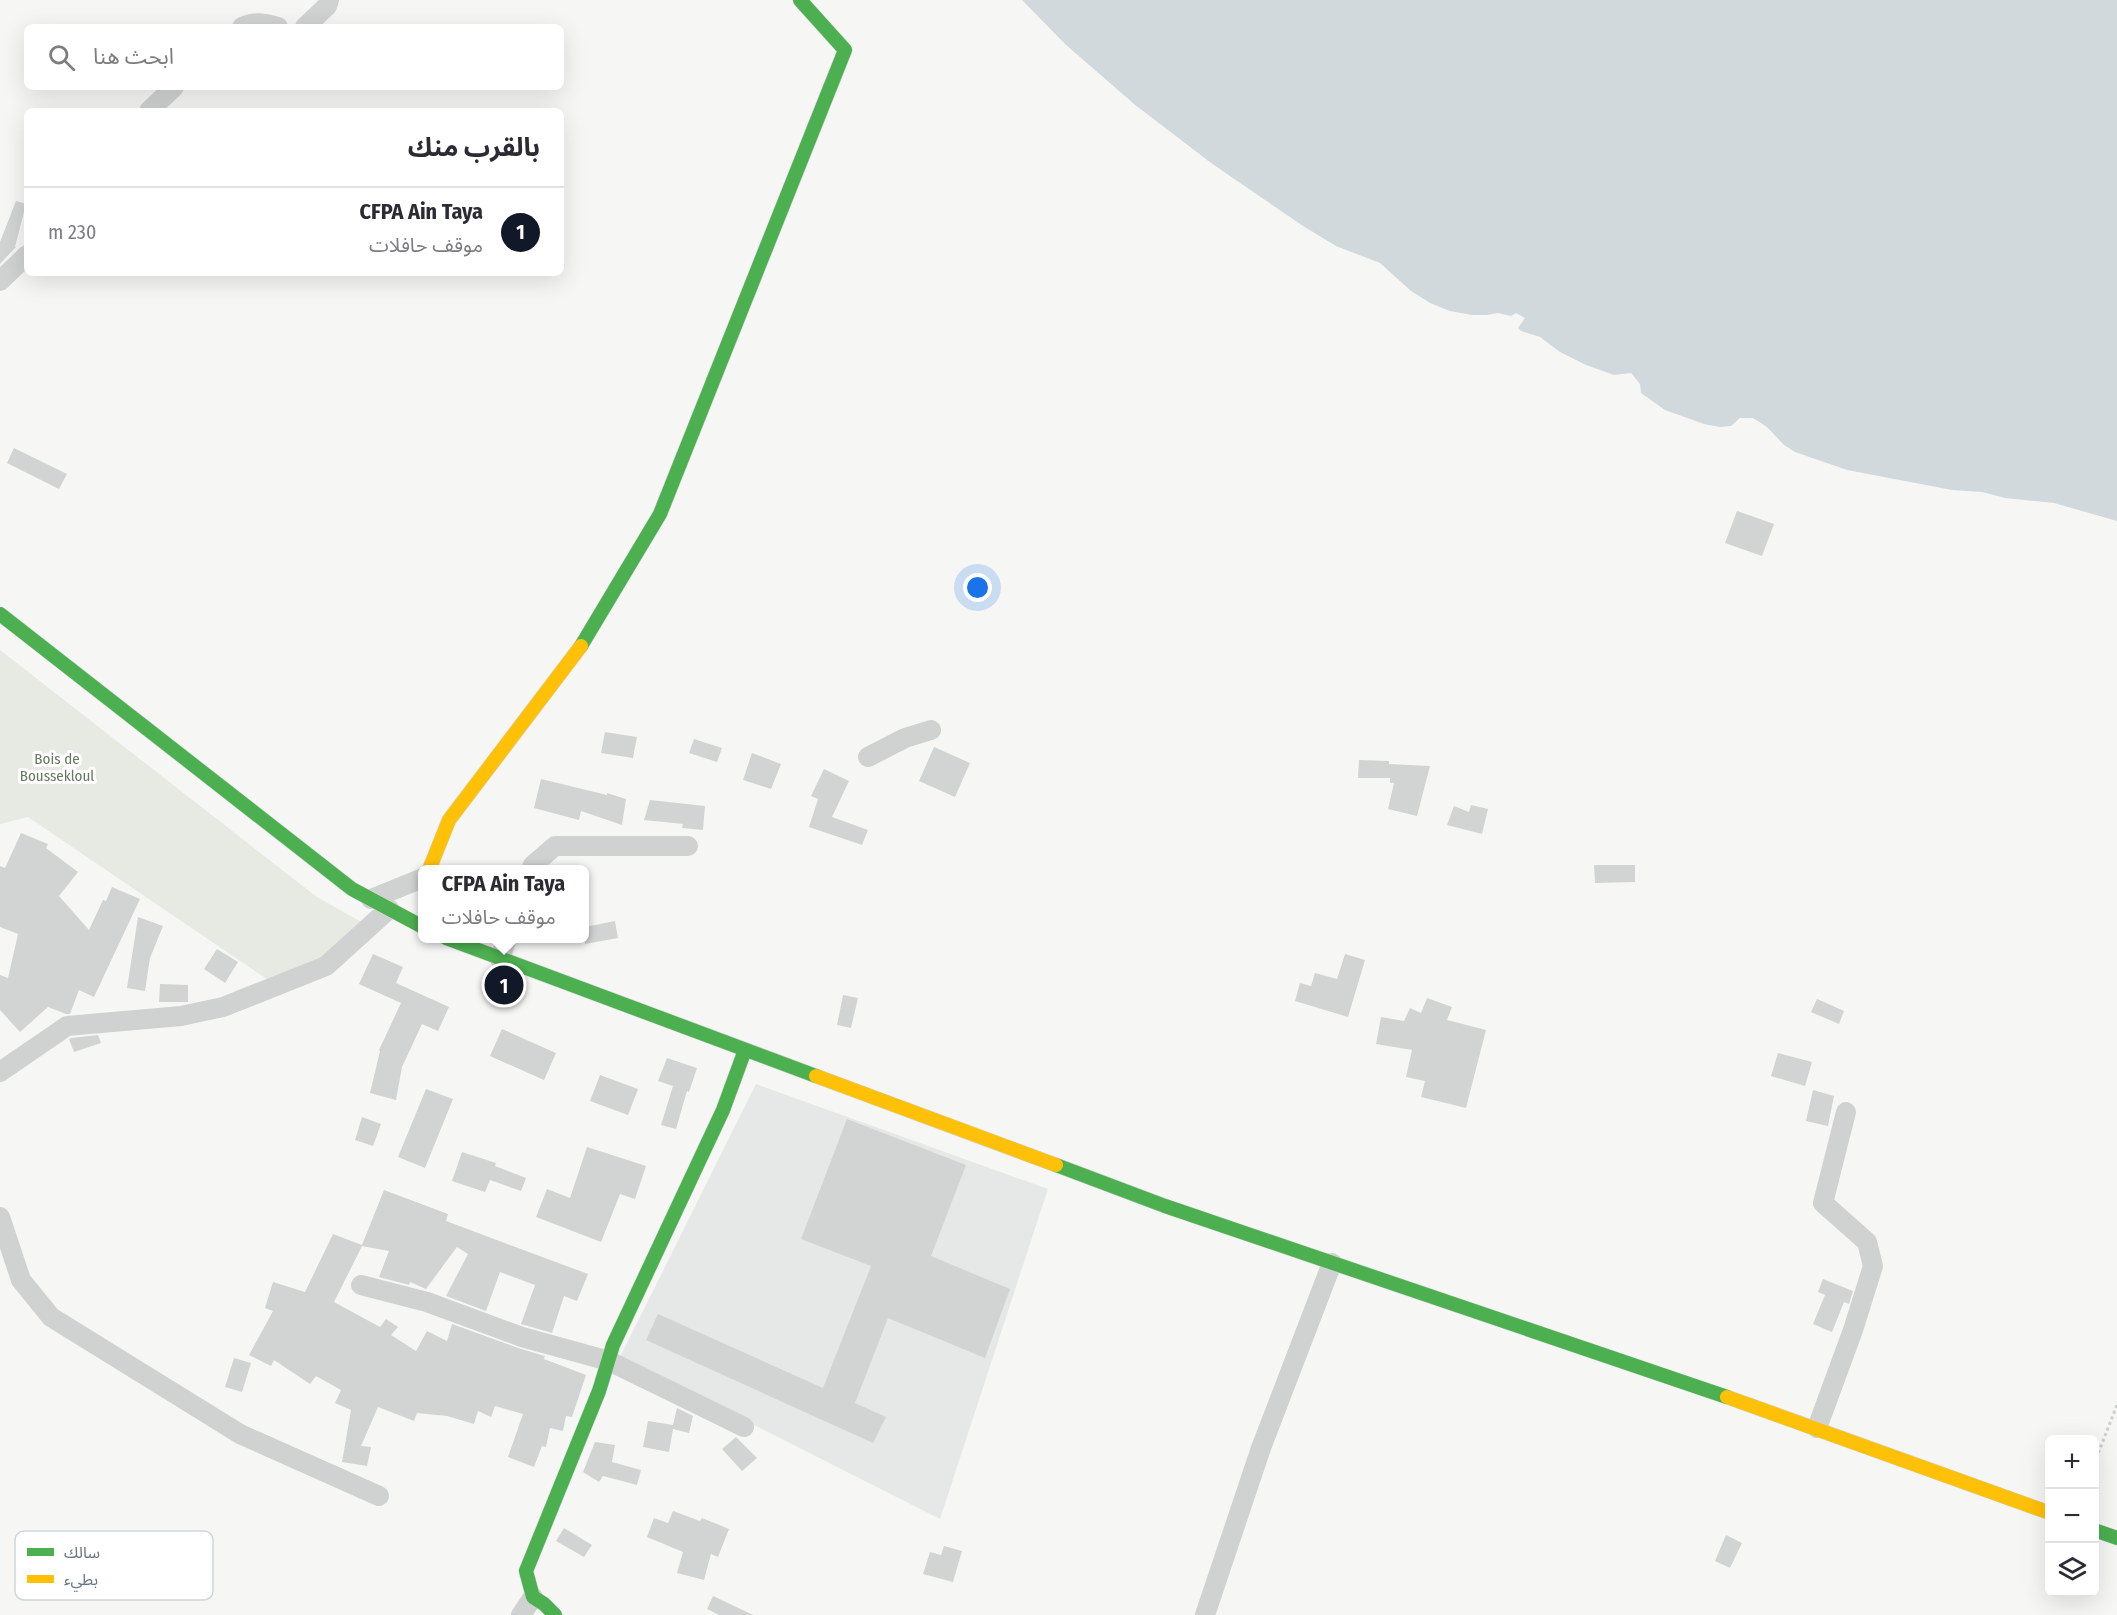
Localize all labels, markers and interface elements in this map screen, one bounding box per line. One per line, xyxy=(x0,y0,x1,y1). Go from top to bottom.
search box xyxy=(24,24,564,90)
icon: search xyxy=(45,41,78,74)
text: ابحث هنا xyxy=(93,43,174,70)
text: بالقرب منك xyxy=(408,132,540,163)
text: CFPA Ain Taya xyxy=(360,198,483,225)
text: 230 m xyxy=(48,220,96,244)
text: 1 xyxy=(516,220,525,244)
text: موقف حافلات xyxy=(369,233,483,257)
your location xyxy=(963,573,992,602)
park label: Bois de Boussekloul xyxy=(20,750,94,785)
popup xyxy=(418,865,589,943)
text: CFPA Ain Taya xyxy=(442,870,565,897)
text: موقف حافلات xyxy=(442,905,556,929)
pin: 1 xyxy=(484,962,524,1008)
map controls xyxy=(2045,1435,2099,1597)
button: + xyxy=(2045,1435,2099,1489)
button: − xyxy=(2045,1489,2099,1543)
legend xyxy=(15,1531,213,1600)
text: سالك xyxy=(64,1543,100,1562)
button: layers xyxy=(2045,1543,2099,1597)
text: بطيء xyxy=(64,1570,98,1592)

